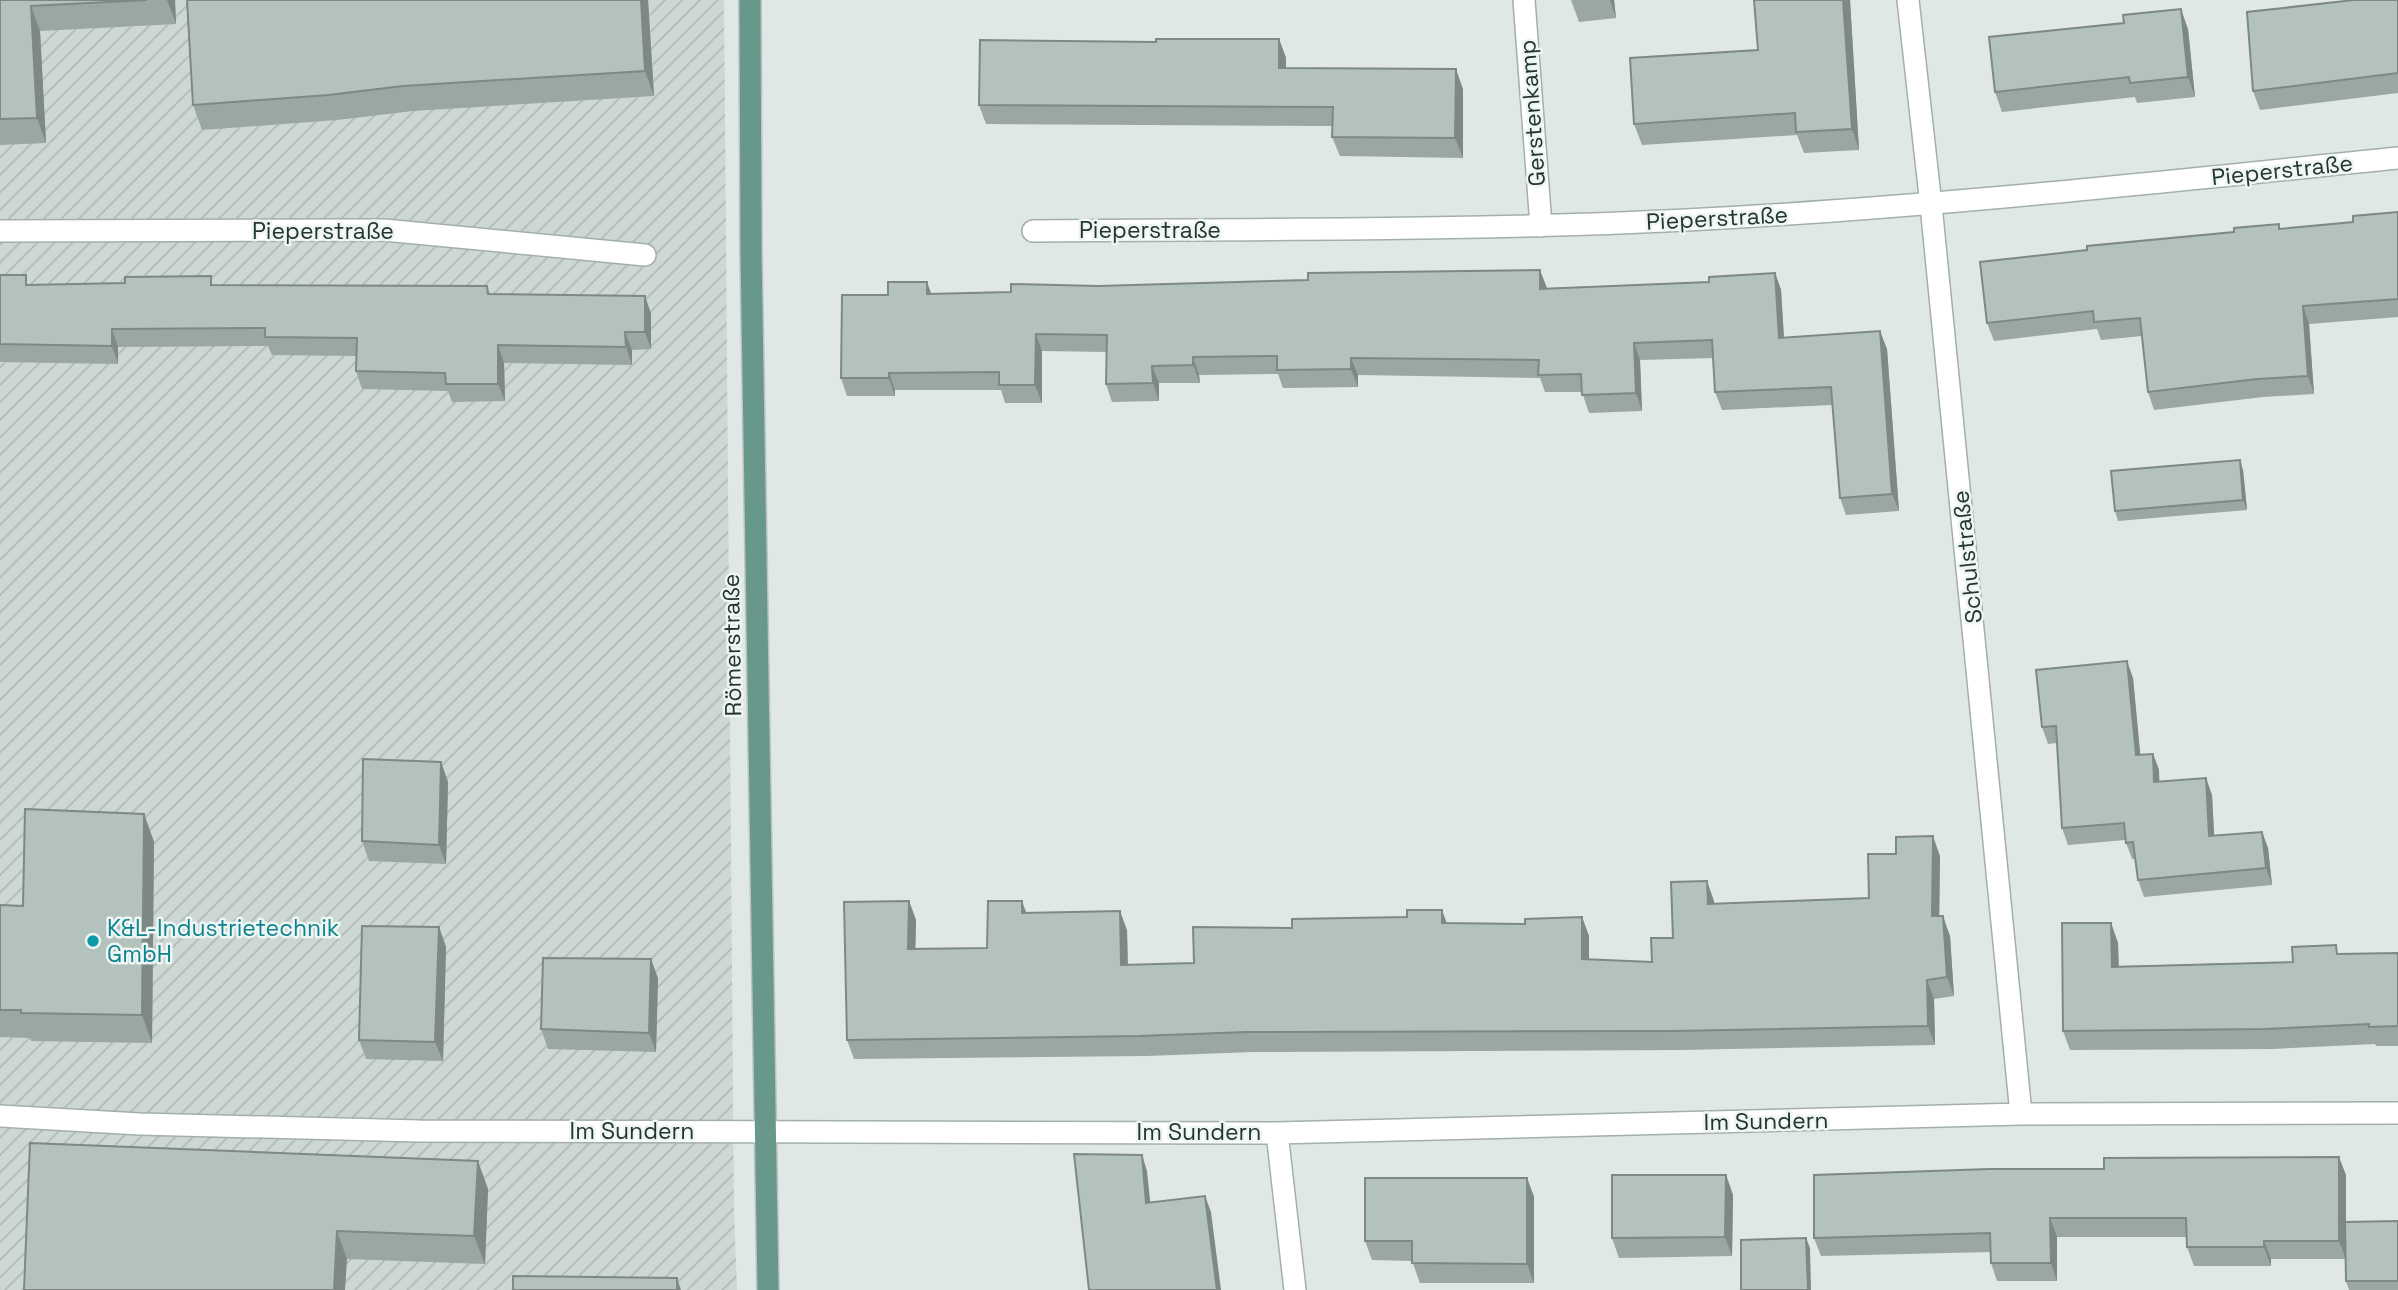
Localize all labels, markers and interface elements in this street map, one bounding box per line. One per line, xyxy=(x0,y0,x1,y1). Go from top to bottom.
street label: Gerstenkamp xyxy=(1512,39,1552,187)
street label: Pieperstraße xyxy=(2210,148,2354,192)
street label: Pieperstraße xyxy=(1645,199,1789,237)
street label: Pieperstraße xyxy=(1079,215,1221,245)
street label: Pieperstraße xyxy=(252,216,394,246)
street label: Schulstraße xyxy=(1945,489,1989,625)
street label: Römerstraße xyxy=(716,573,748,717)
place label: K&L-Industrietechnik GmbH xyxy=(107,913,339,969)
marker: K&L-Industrietechnik GmbH xyxy=(85,933,101,949)
street label: Im Sundern xyxy=(1703,1105,1829,1137)
street label: Im Sundern xyxy=(570,1116,694,1146)
street label: Im Sundern xyxy=(1137,1117,1261,1147)

